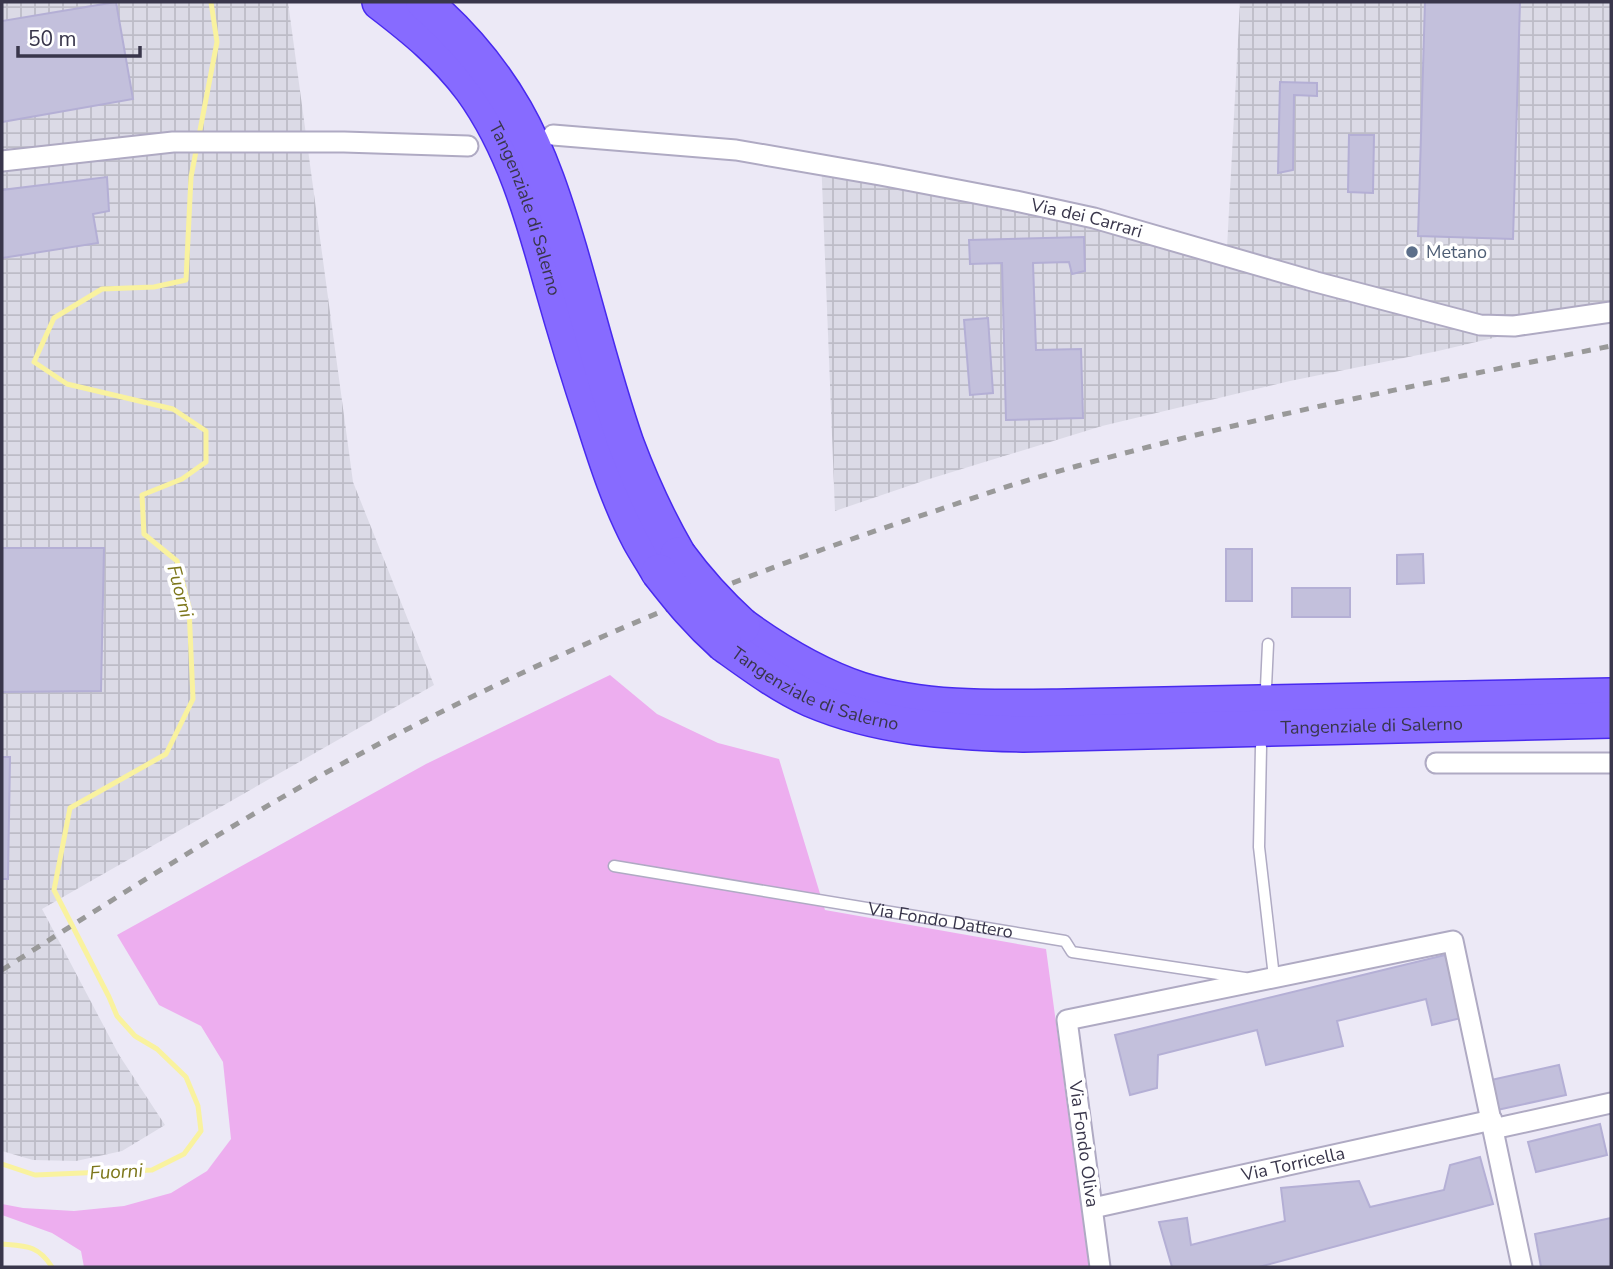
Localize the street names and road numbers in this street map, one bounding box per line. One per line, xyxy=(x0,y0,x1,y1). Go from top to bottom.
street label: Tangenziale di Salerno xyxy=(483,118,567,298)
street label: Via dei Carrari xyxy=(1028,192,1145,243)
street label: Tangenziale di Salerno xyxy=(726,641,901,736)
street label: Tangenziale di Salerno xyxy=(1280,712,1463,740)
street label: Via Fondo Dattero xyxy=(865,896,1015,944)
street label: Via Fondo Oliva xyxy=(1063,1078,1105,1209)
street label: Via Torricella xyxy=(1238,1141,1347,1187)

